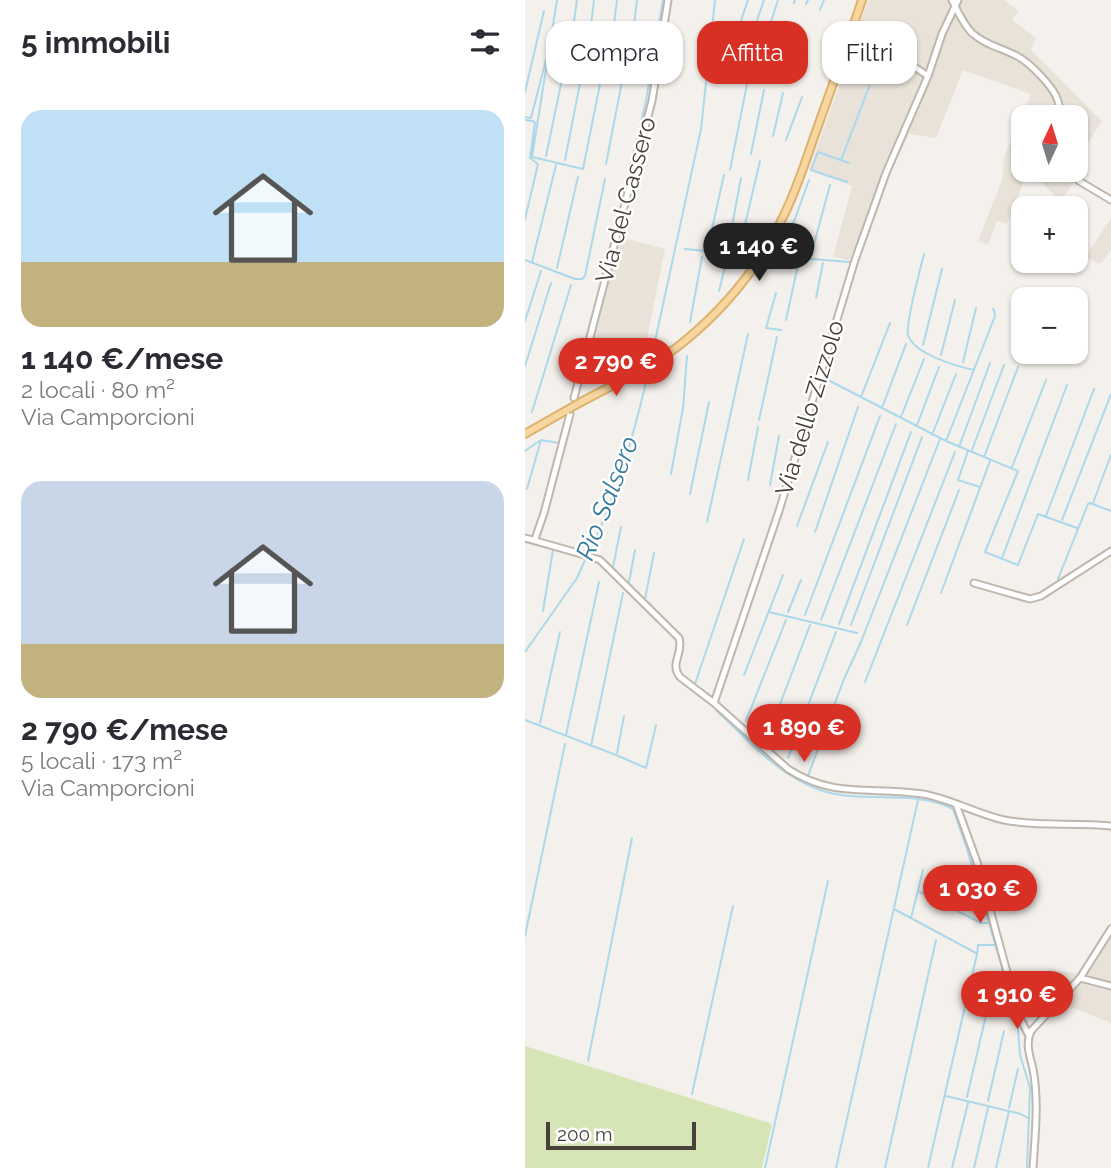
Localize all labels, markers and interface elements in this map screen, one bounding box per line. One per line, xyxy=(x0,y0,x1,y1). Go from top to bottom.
chip: Compra xyxy=(546,21,683,84)
chip: Affitta xyxy=(697,21,808,84)
chip: Filtri xyxy=(822,21,917,84)
icon: filters xyxy=(466,23,504,61)
text: 5 immobili xyxy=(21,25,170,60)
north arrow xyxy=(1011,105,1089,182)
map controls xyxy=(1011,105,1088,364)
street label: Via del Cassero xyxy=(589,114,662,286)
icon: home xyxy=(200,155,326,281)
button: + xyxy=(1011,196,1088,273)
pin: 1 140 € xyxy=(694,224,824,283)
text: 1 140 € xyxy=(719,232,799,259)
button: − xyxy=(1011,287,1088,364)
street label: Via dello Zizzolo xyxy=(769,317,850,499)
pin: 2 790 € xyxy=(551,338,681,398)
text: 1 140 €/mese xyxy=(21,341,223,376)
text: 2 790 € xyxy=(575,347,657,374)
text: 2 locali · 80 m² xyxy=(21,376,175,403)
text: Via Camporcioni xyxy=(21,403,195,430)
water label: Rio Salsero xyxy=(570,432,644,564)
icon: home xyxy=(200,526,326,652)
pin: 1 890 € xyxy=(739,704,869,764)
text: 2 790 €/mese xyxy=(21,712,228,747)
text: 1 890 € xyxy=(763,713,845,740)
text: 5 locali · 173 m² xyxy=(21,747,182,774)
text: Via Camporcioni xyxy=(21,774,195,801)
pin: 1 030 € xyxy=(915,866,1045,925)
text: 1 030 € xyxy=(939,874,1021,901)
pin: 1 910 € xyxy=(952,972,1082,1031)
text: 1 910 € xyxy=(977,980,1057,1007)
scale bar xyxy=(546,1119,697,1151)
text: 200 m xyxy=(557,1123,612,1145)

